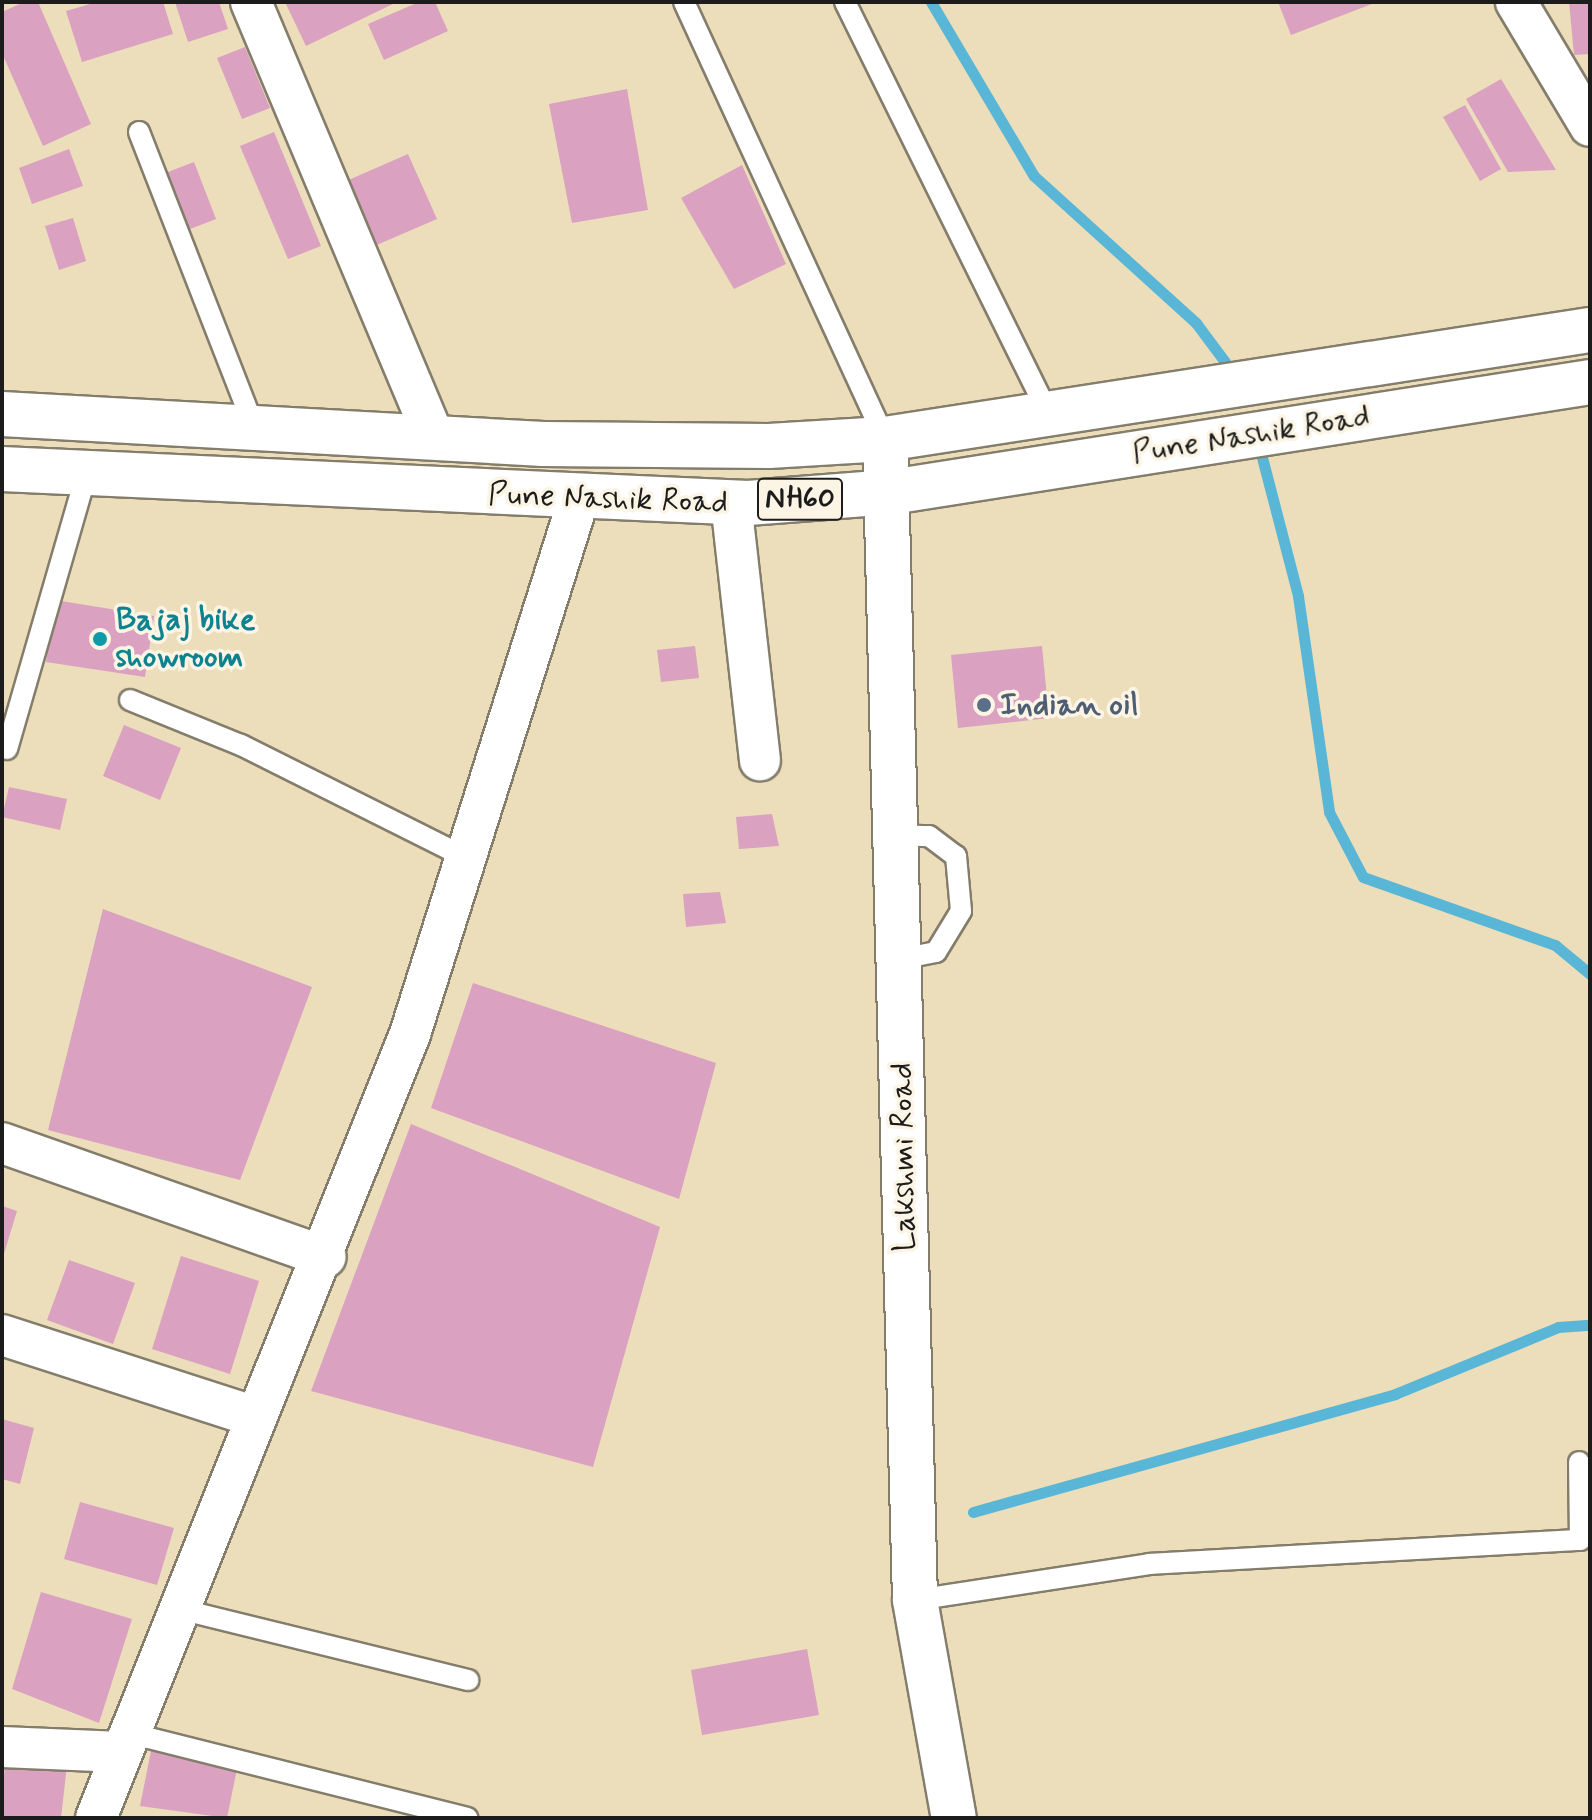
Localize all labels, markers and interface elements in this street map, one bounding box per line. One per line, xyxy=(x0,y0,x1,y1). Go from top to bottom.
street label: Pune Nashik Road xyxy=(1131,398,1371,472)
road number: NH60 xyxy=(756,473,844,525)
street label: Pune Nashik Road xyxy=(489,476,727,522)
place label: Bajaj bike showroom xyxy=(116,602,254,677)
marker: Bajaj bike showroom xyxy=(91,630,109,648)
place label: Indian oil xyxy=(1000,686,1138,724)
marker: Indian oil xyxy=(975,696,993,714)
street label: Lakshmi Road xyxy=(883,1063,925,1251)

